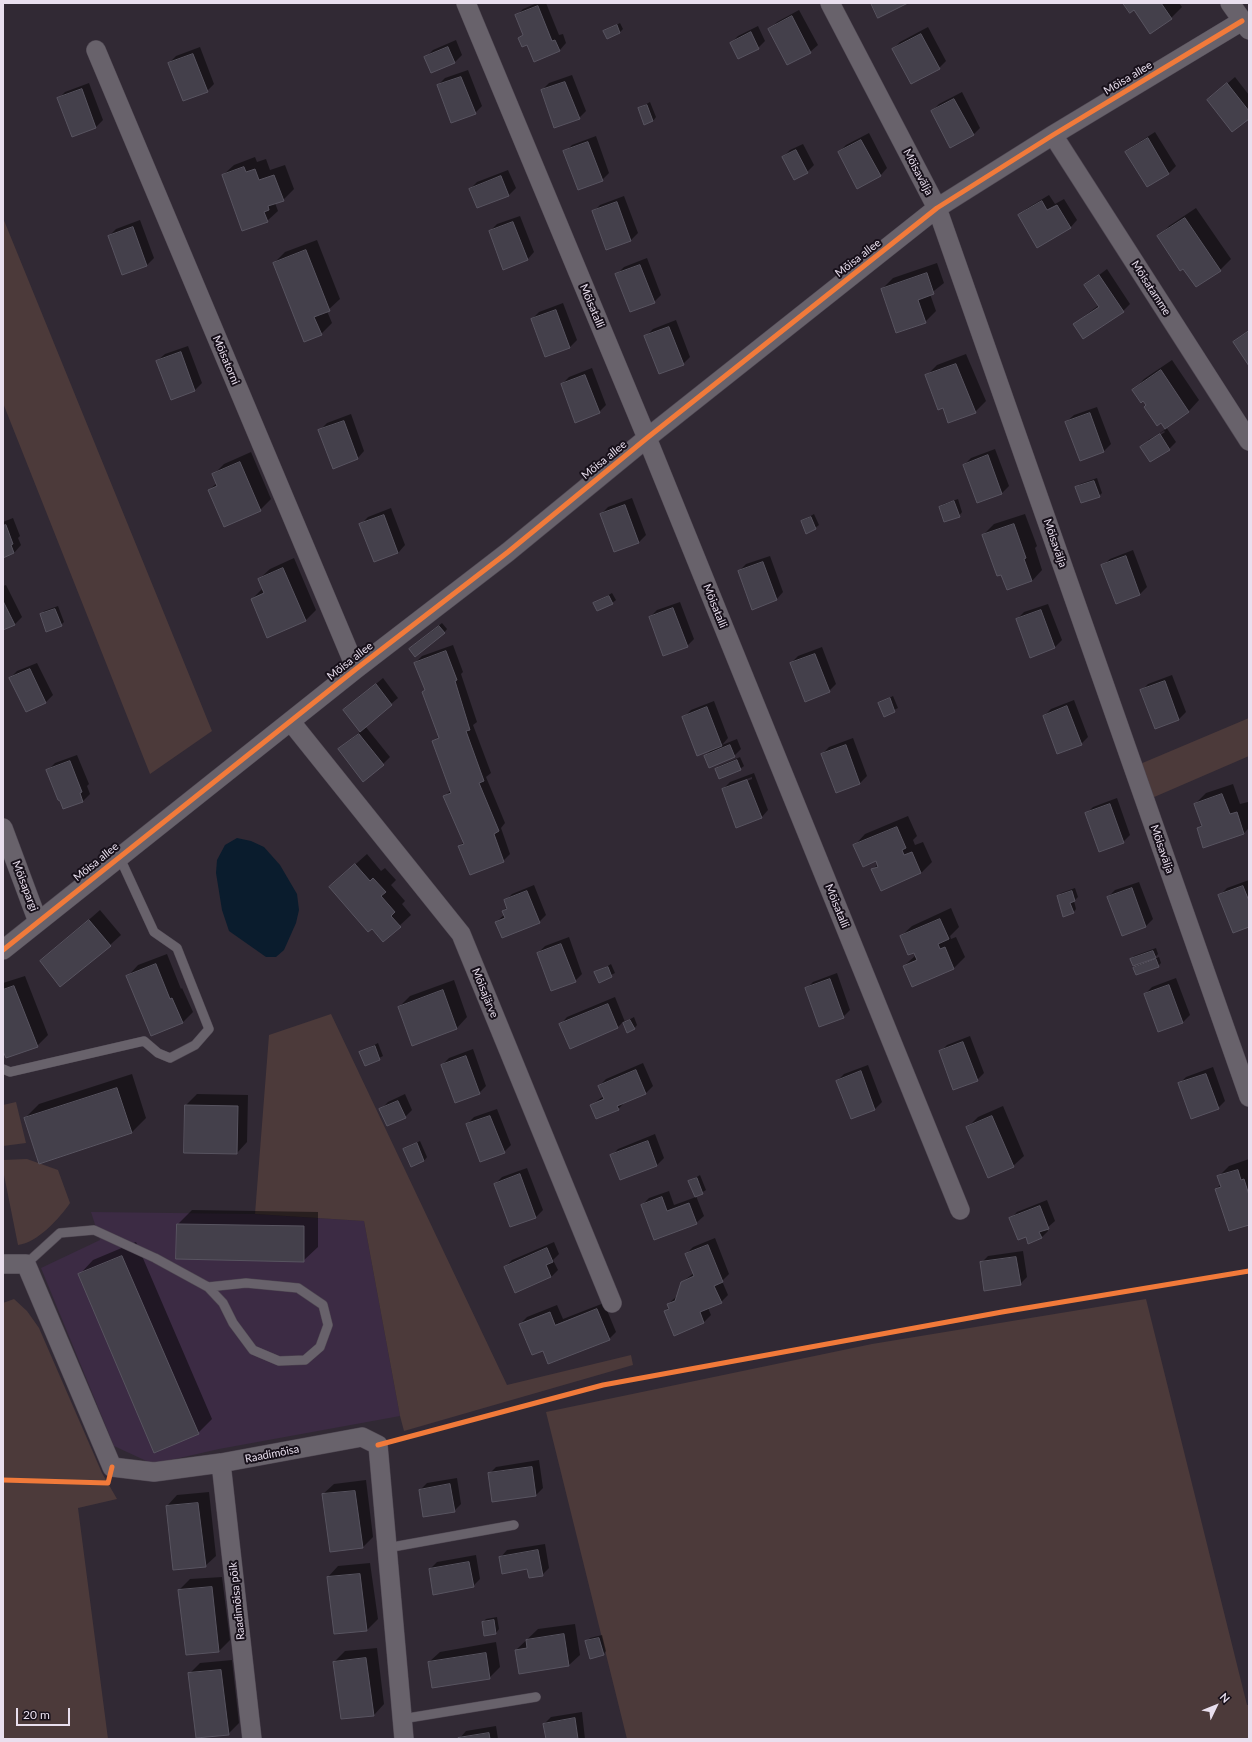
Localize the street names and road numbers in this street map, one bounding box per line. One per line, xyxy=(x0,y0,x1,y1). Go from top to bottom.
street label: Mõisa allee xyxy=(1101,58,1155,98)
street label: Mõisavälja xyxy=(900,146,936,198)
street label: Mõisa allee xyxy=(833,236,883,280)
street label: Mõisatamme xyxy=(1128,258,1174,318)
street label: Mõisatalli xyxy=(577,282,607,330)
street label: Mõisatorni xyxy=(210,333,242,387)
street label: Mõisa allee xyxy=(579,438,629,482)
street label: Mõisavälja xyxy=(1040,517,1070,569)
street label: Mõisatalli xyxy=(700,582,730,630)
street label: Mõisa allee xyxy=(325,639,375,683)
street label: Mõisavälja xyxy=(1147,823,1177,875)
street label: Mõisa allee xyxy=(71,840,121,884)
street label: Mõisapargi xyxy=(9,859,41,913)
street label: Mõisatalli xyxy=(822,882,852,930)
street label: Mõisajärve xyxy=(469,966,501,1020)
street label: Raadimõisa xyxy=(244,1442,300,1466)
street label: Raadimõisa põik xyxy=(226,1561,248,1641)

